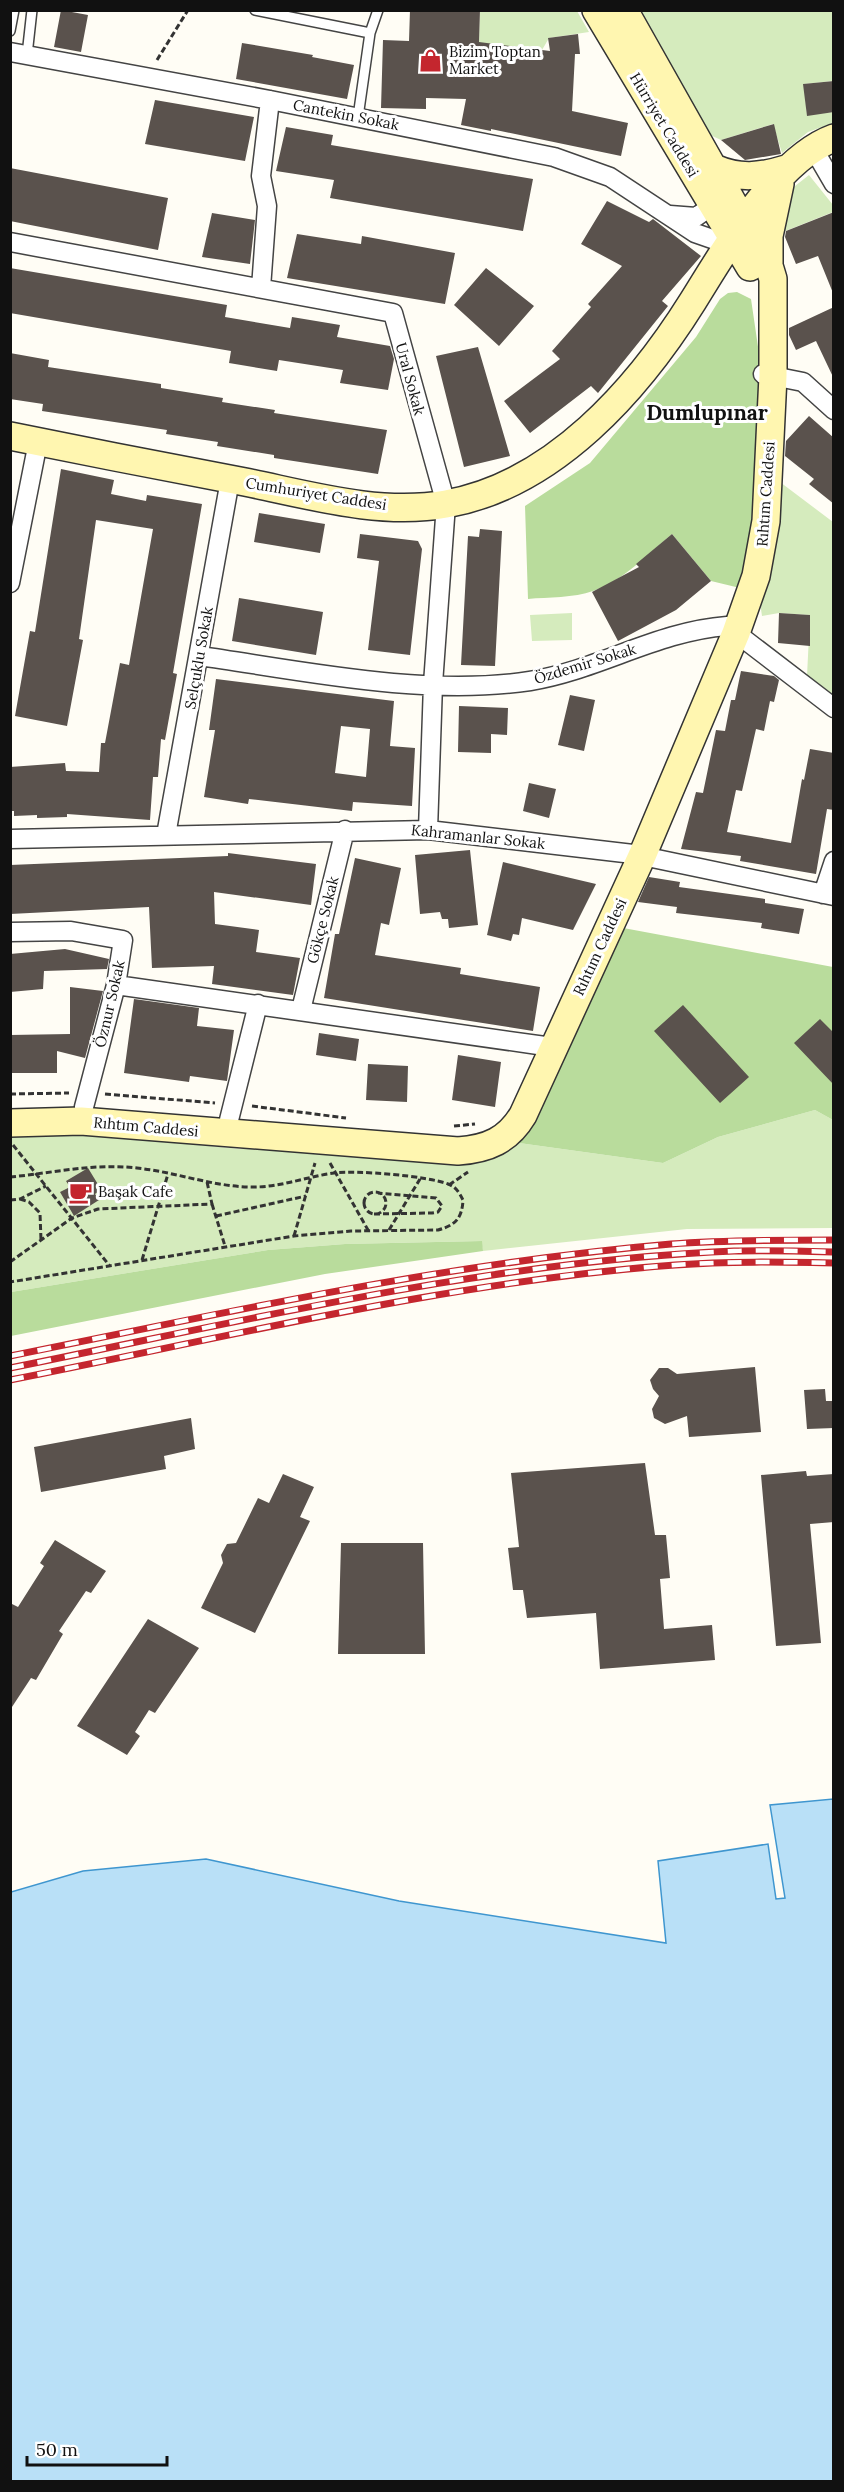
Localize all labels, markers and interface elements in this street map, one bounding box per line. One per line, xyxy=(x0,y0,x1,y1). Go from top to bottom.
place label: Bizim Toptan Market xyxy=(449,42,541,78)
shop icon: Bizim Toptan Market xyxy=(418,48,444,74)
street label: Hürriyet Caddesi xyxy=(626,69,703,180)
street label: Cantekin Sokak xyxy=(291,95,401,134)
street label: Ural Sokak xyxy=(392,340,429,417)
district label: Dumlupınar xyxy=(646,399,768,426)
street label: Rıhtım Caddesi xyxy=(752,441,779,547)
street label: Cumhuriyet Caddesi xyxy=(244,473,388,514)
street label: Selçuklu Sokak xyxy=(180,605,217,711)
street label: Özdemir Sokak xyxy=(531,639,638,688)
street label: Kahramanlar Sokak xyxy=(410,820,546,853)
street label: Gökçe Sokak xyxy=(302,874,343,965)
street label: Rıhtım Caddesi xyxy=(569,895,630,999)
street label: Öznur Sokak xyxy=(90,958,129,1049)
street label: Rıhtım Caddesi xyxy=(93,1112,199,1141)
cafe icon: Başak Cafe xyxy=(67,1179,93,1205)
place label: Başak Cafe xyxy=(98,1182,173,1201)
scale bar xyxy=(27,2429,166,2467)
text: 50 m xyxy=(36,2438,78,2461)

